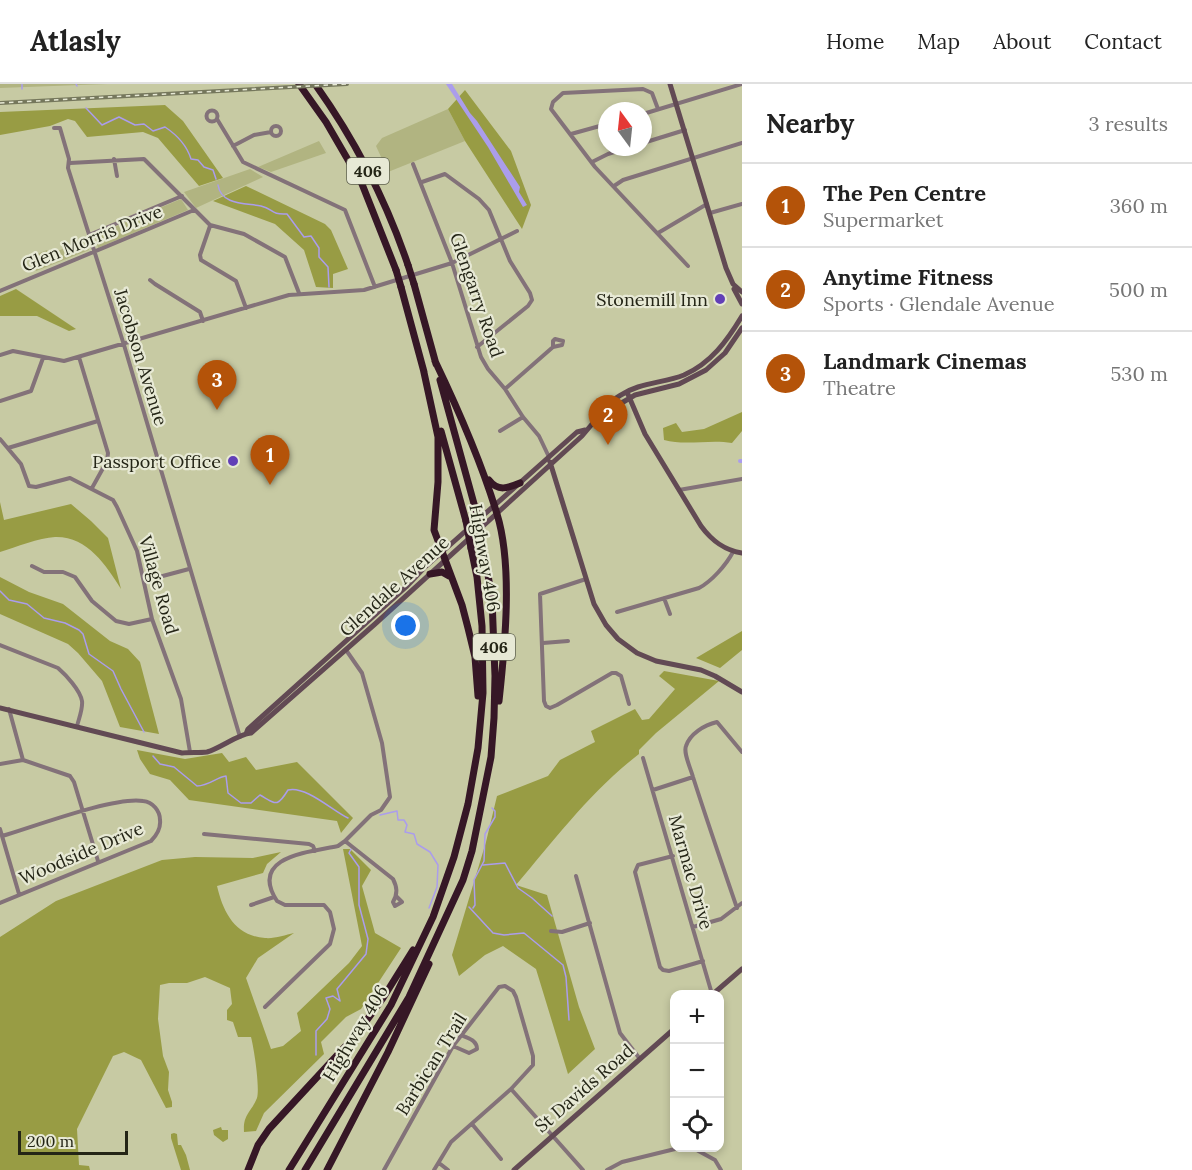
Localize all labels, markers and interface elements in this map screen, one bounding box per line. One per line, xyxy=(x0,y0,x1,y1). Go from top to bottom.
text: Atlasly xyxy=(30,23,121,59)
text: Home xyxy=(826,28,884,55)
text: Map xyxy=(917,28,960,55)
text: About xyxy=(993,28,1051,55)
text: Contact xyxy=(1084,28,1162,55)
north arrow xyxy=(598,102,652,156)
text: Nearby xyxy=(766,107,854,140)
text: 3 results xyxy=(1089,111,1168,136)
road number: 406 xyxy=(347,158,389,184)
text: The Pen Centre xyxy=(823,179,986,207)
text: 1 xyxy=(781,193,790,218)
text: 360 m xyxy=(1110,193,1168,218)
street label: Glen Morris Drive xyxy=(18,199,166,277)
text: Supermarket xyxy=(823,207,943,232)
street label: Glengarry Road xyxy=(445,230,509,361)
text: Anytime Fitness xyxy=(823,263,993,291)
text: 2 xyxy=(780,277,791,302)
text: 500 m xyxy=(1109,277,1168,302)
street label: Jacobson Avenue xyxy=(109,285,173,428)
place label: Stonemill Inn xyxy=(596,288,708,311)
text: Sports · Glendale Avenue xyxy=(823,291,1055,316)
marker: Stonemill Inn xyxy=(713,292,727,306)
text: Landmark Cinemas xyxy=(823,347,1027,375)
pin: 3 xyxy=(198,360,236,410)
text: 3 xyxy=(780,361,791,386)
text: 530 m xyxy=(1110,361,1168,386)
text: Theatre xyxy=(823,375,896,400)
pin: 2 xyxy=(588,396,628,445)
pin: 1 xyxy=(250,436,290,485)
place label: Passport Office xyxy=(92,450,221,473)
marker: Passport Office xyxy=(226,454,240,468)
street label: Highway 406 xyxy=(464,502,506,614)
street label: Glendale Avenue xyxy=(334,531,454,641)
street label: Village Road xyxy=(134,532,184,637)
your location xyxy=(391,611,420,640)
road number: 406 xyxy=(473,634,515,660)
street label: Marmac Drive xyxy=(664,812,718,932)
street label: Woodside Drive xyxy=(15,816,147,890)
street label: Highway 406 xyxy=(317,980,393,1086)
map controls xyxy=(670,990,724,1152)
button: + xyxy=(670,990,724,1044)
street label: Barbican Trail xyxy=(390,1008,472,1119)
street label: St Davids Road xyxy=(530,1039,639,1137)
button: − xyxy=(670,1044,724,1098)
button: locate xyxy=(670,1098,724,1152)
scale bar xyxy=(18,1128,128,1156)
text: 200 m xyxy=(27,1131,74,1151)

